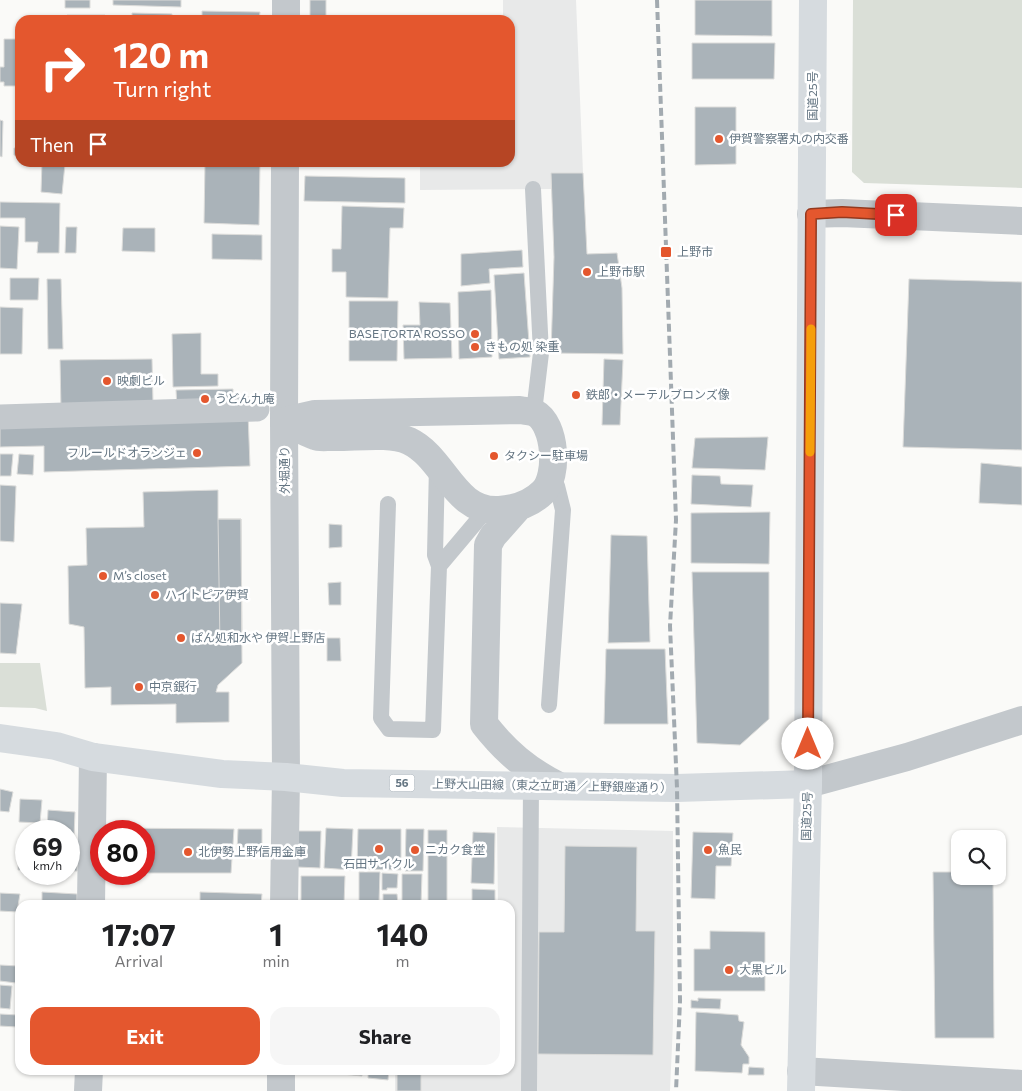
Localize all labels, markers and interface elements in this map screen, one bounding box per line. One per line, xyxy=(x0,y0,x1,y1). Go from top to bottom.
text: 120 m xyxy=(113,32,209,75)
icon: right xyxy=(30,35,95,100)
street label: 国道25号 xyxy=(805,71,819,121)
text: Turn right xyxy=(113,75,211,102)
icon: arrive xyxy=(84,130,112,158)
place label: 伊賀警察署丸の内交番 xyxy=(729,131,849,145)
text: Then xyxy=(30,133,74,156)
marker: 伊賀警察署丸の内交番 xyxy=(713,133,725,145)
pin xyxy=(875,194,917,236)
icon: arrive xyxy=(882,201,910,229)
place label: 上野市 xyxy=(677,244,713,258)
marker: 上野市 xyxy=(659,245,673,259)
place label: 上野市駅 xyxy=(597,264,645,278)
marker: 上野市駅 xyxy=(581,266,593,278)
place label: BASE TORTA ROSSO xyxy=(349,326,465,340)
marker: BASE TORTA ROSSO xyxy=(469,328,481,340)
place label: きもの処 染重 xyxy=(485,339,559,353)
marker: きもの処 染重 xyxy=(469,341,481,353)
place label: 映劇ビル xyxy=(117,373,165,387)
marker: 映劇ビル xyxy=(101,375,113,387)
place label: 鉄郎・メーテルブロンズ像 xyxy=(586,387,730,401)
marker: 鉄郎・メーテルブロンズ像 xyxy=(570,389,582,401)
place label: うどん九庵 xyxy=(215,391,275,405)
marker: うどん九庵 xyxy=(199,393,211,405)
place label: フルールドオランジェ xyxy=(67,445,187,459)
street label: 外堀通り xyxy=(277,446,291,494)
marker: フルールドオランジェ xyxy=(191,447,203,459)
place label: タクシー駐車場 xyxy=(504,448,588,462)
marker: タクシー駐車場 xyxy=(488,450,500,462)
place label: M’s closet xyxy=(113,568,167,582)
marker: M’s closet xyxy=(97,570,109,582)
place label: ハイトピア伊賀 xyxy=(165,587,249,601)
marker: ハイトピア伊賀 xyxy=(149,589,161,601)
place label: ぱん処和水や 伊賀上野店 xyxy=(191,630,325,644)
marker: ぱん処和水や 伊賀上野店 xyxy=(175,632,187,644)
place label: 中京銀行 xyxy=(149,679,197,693)
marker: 中京銀行 xyxy=(133,681,145,693)
position arrow xyxy=(781,717,833,769)
road number: 56 xyxy=(390,774,414,791)
street label: 上野大山田線（東之立町通／上野銀座通り） xyxy=(432,776,672,794)
street label: 国道25号 xyxy=(798,791,814,841)
speed limit sign: 80 xyxy=(90,820,155,885)
map controls xyxy=(951,830,1006,885)
button: search xyxy=(951,830,1006,885)
text: 69 xyxy=(32,831,63,861)
place label: ニカク食堂 xyxy=(425,842,485,856)
place label: 魚民 xyxy=(718,842,742,856)
marker: 石田サイクル xyxy=(373,843,385,855)
place label: 北伊勢上野信用金庫 xyxy=(198,844,306,858)
marker: ニカク食堂 xyxy=(409,844,421,856)
marker: 魚民 xyxy=(702,844,714,856)
marker: 北伊勢上野信用金庫 xyxy=(182,846,194,858)
place label: 石田サイクル xyxy=(343,856,415,870)
text: km/h xyxy=(33,858,62,872)
text: 17:07 xyxy=(102,915,176,952)
text: 1 xyxy=(269,915,283,952)
text: 140 xyxy=(376,915,428,952)
text: Arrival xyxy=(115,951,163,970)
text: min xyxy=(262,951,290,970)
text: m xyxy=(395,951,409,970)
place label: 大黒ビル xyxy=(739,962,787,976)
marker: 大黒ビル xyxy=(723,964,735,976)
button: Exit xyxy=(30,1007,260,1065)
button: Share xyxy=(270,1007,500,1065)

